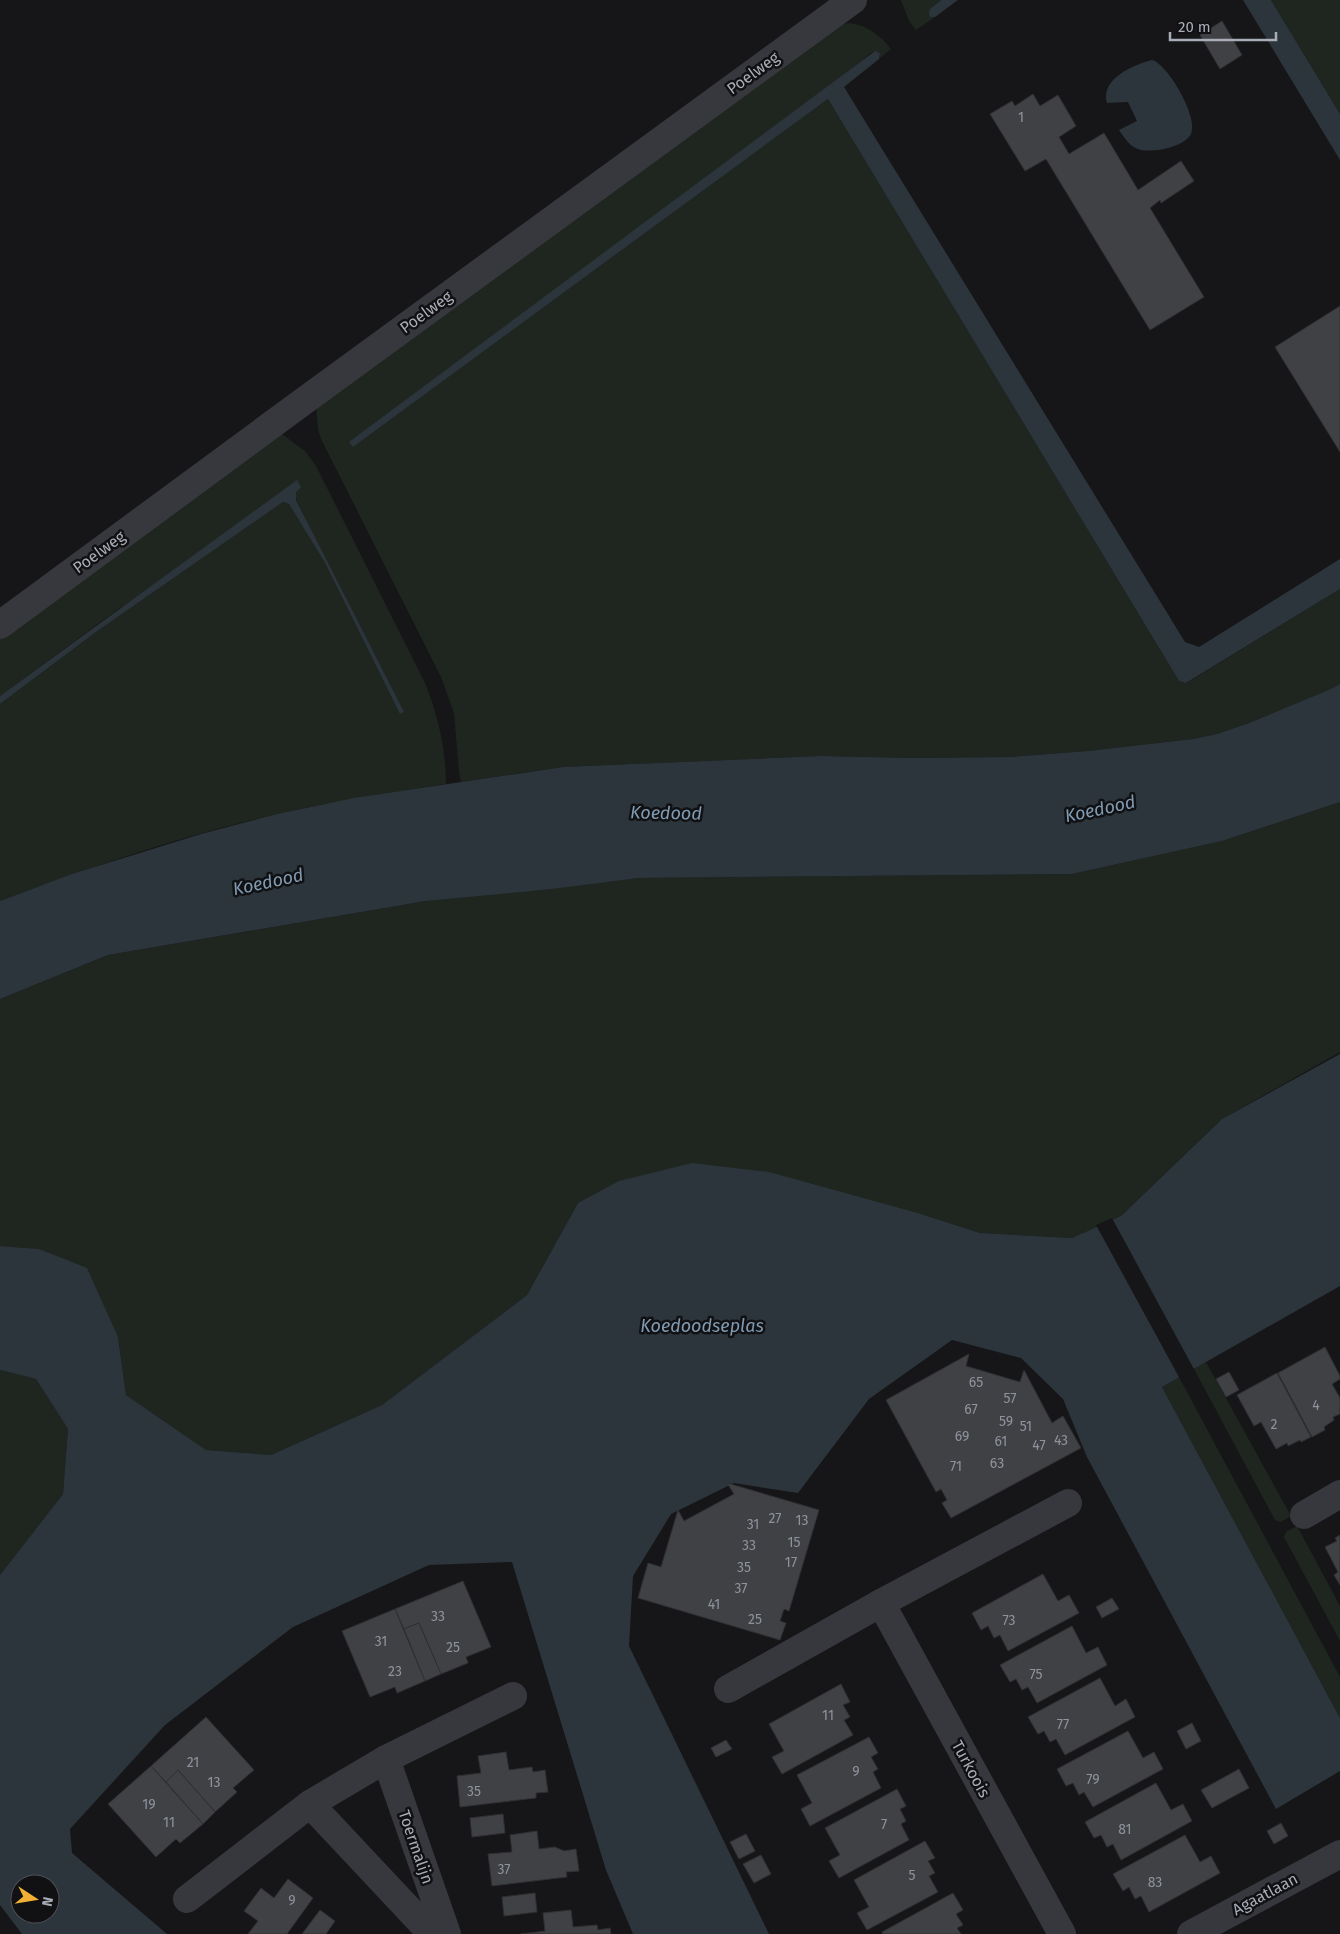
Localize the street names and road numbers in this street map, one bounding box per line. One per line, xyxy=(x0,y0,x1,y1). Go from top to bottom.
street label: Poelweg xyxy=(723,47,783,98)
street label: Poelweg xyxy=(396,286,456,337)
street label: Poelweg xyxy=(69,526,129,577)
street label: Turkoois xyxy=(948,1737,994,1801)
street label: Toermalijn xyxy=(394,1808,438,1886)
street label: Agaatlaan xyxy=(1229,1869,1301,1919)

